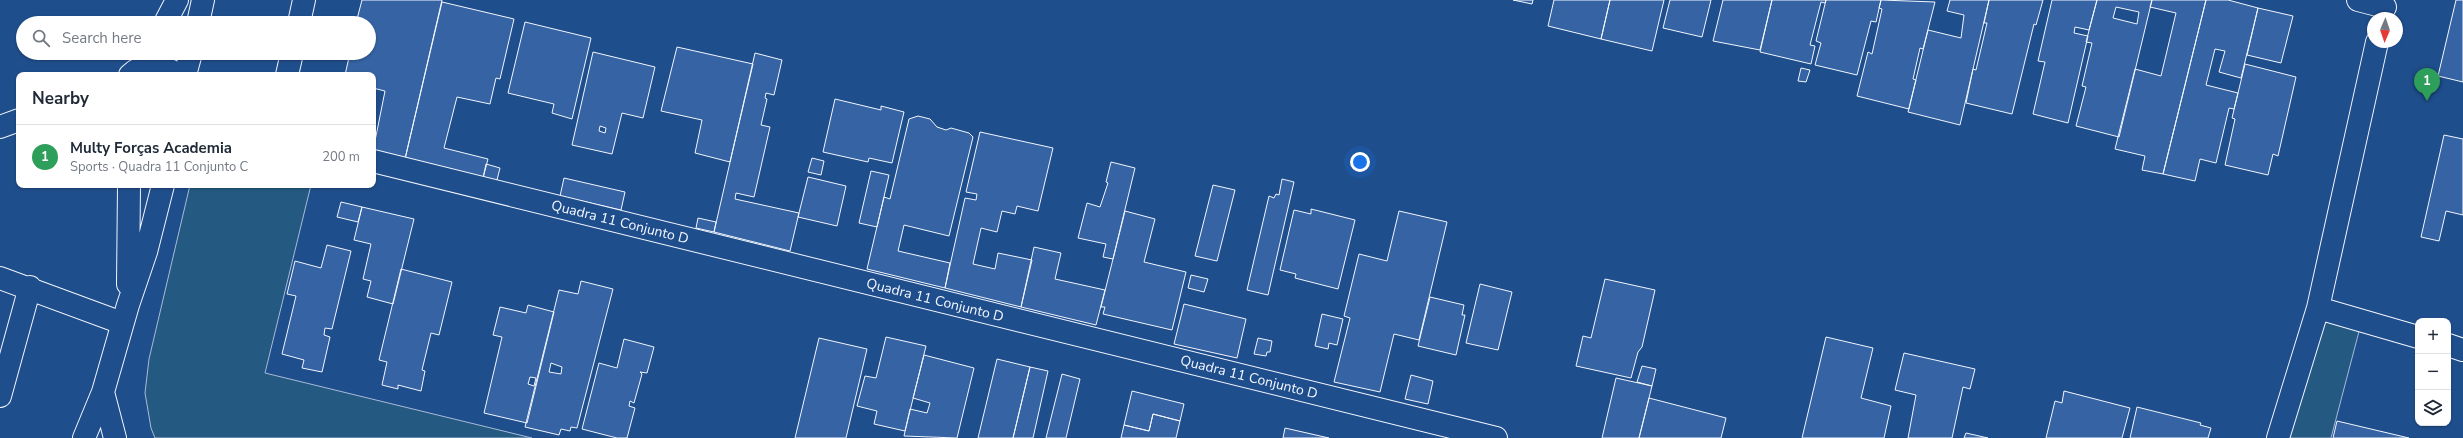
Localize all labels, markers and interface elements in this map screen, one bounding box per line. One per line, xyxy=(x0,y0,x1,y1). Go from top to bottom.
north arrow xyxy=(2367,12,2403,48)
search box xyxy=(16,16,376,60)
icon: search xyxy=(30,27,52,49)
text: Search here xyxy=(62,28,142,48)
pin: 1 xyxy=(2414,68,2440,101)
text: Nearby xyxy=(32,87,89,110)
text: Multy Forças Academia xyxy=(70,138,232,158)
text: 1 xyxy=(41,148,49,166)
text: 200 m xyxy=(322,148,360,166)
your location xyxy=(1350,152,1370,172)
text: Sports · Quadra 11 Conjunto C xyxy=(70,158,248,176)
street label: Quadra 11 Conjunto D xyxy=(549,196,691,248)
street label: Quadra 11 Conjunto D xyxy=(864,274,1006,326)
map controls xyxy=(2415,318,2451,426)
button: + xyxy=(2415,318,2451,354)
street label: Quadra 11 Conjunto D xyxy=(1178,351,1320,403)
button: − xyxy=(2415,354,2451,390)
button: layers xyxy=(2415,390,2451,426)

